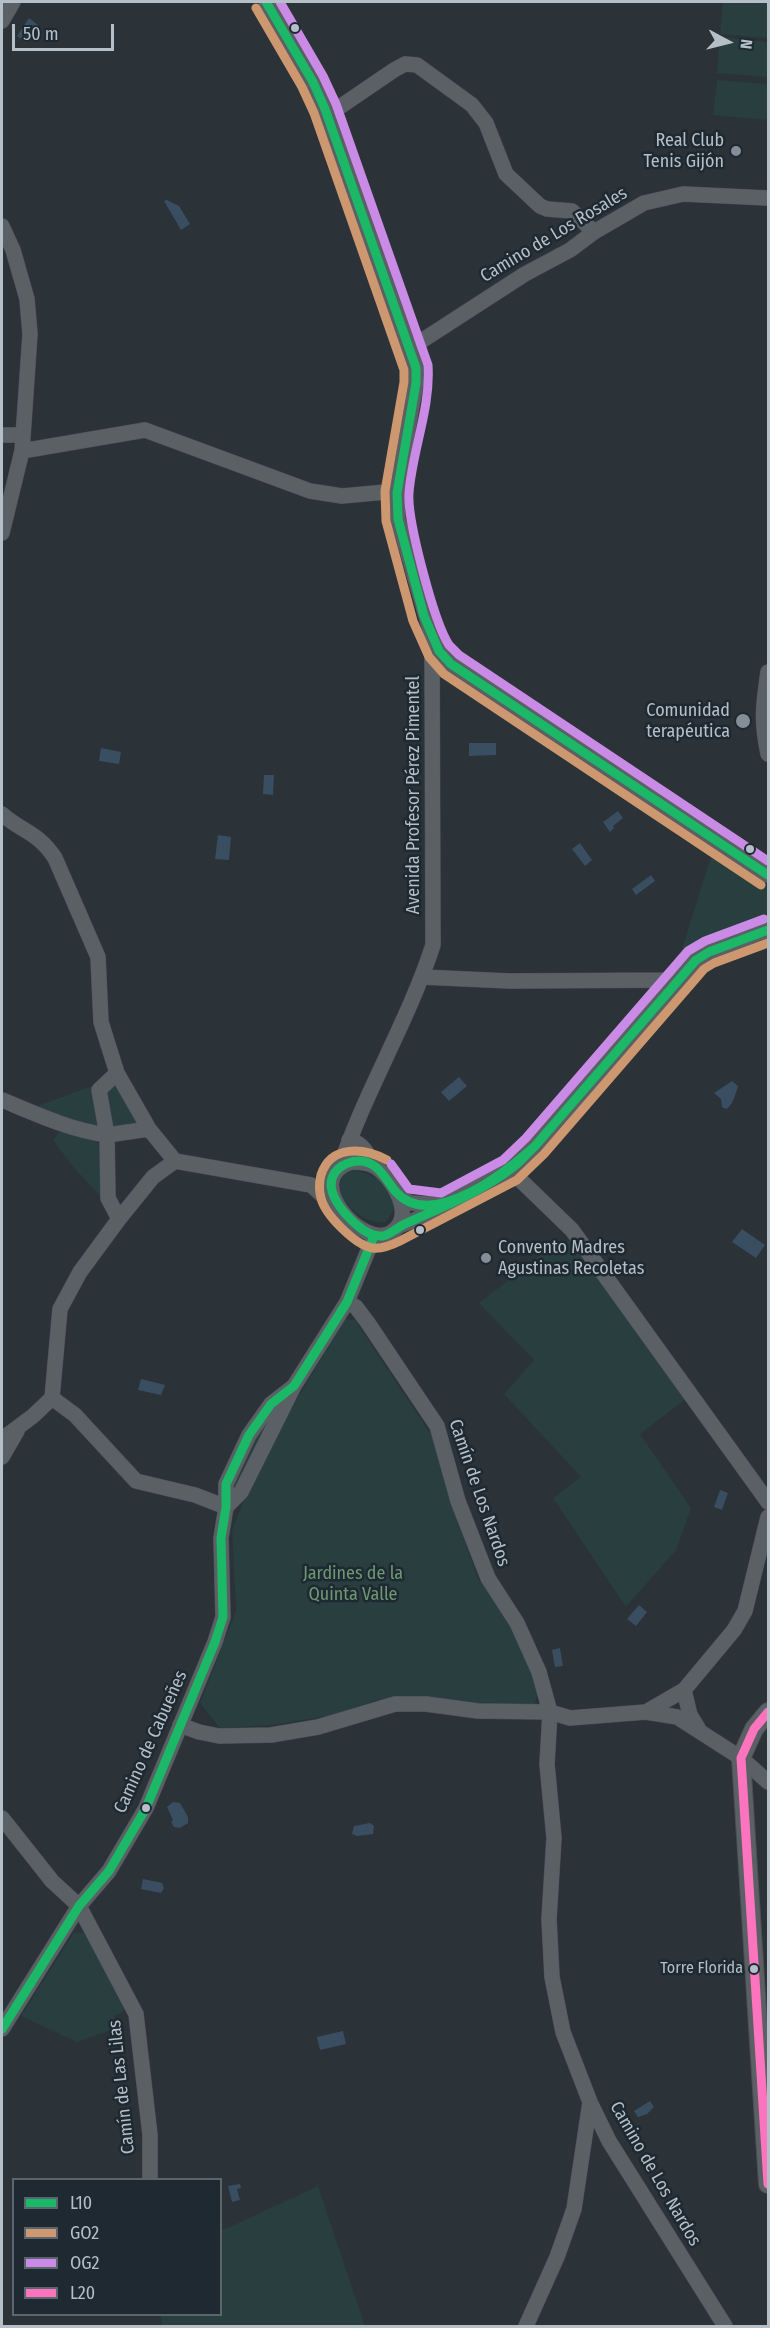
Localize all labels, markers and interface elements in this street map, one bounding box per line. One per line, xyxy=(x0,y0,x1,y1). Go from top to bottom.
scale bar xyxy=(15,12,117,50)
north arrow xyxy=(698,12,758,72)
unlabelled marker xyxy=(289,22,301,34)
text: 50 m xyxy=(23,23,59,45)
text: N xyxy=(736,38,756,50)
place label: Real Club Tenis Gijón xyxy=(643,130,724,172)
marker: Real Club Tenis Gijón xyxy=(729,144,743,158)
street label: Camino de Los Rosales xyxy=(477,183,631,287)
street label: Avenida Profesor Pérez Pimentel xyxy=(403,676,425,914)
place label: Comunidad terapéutica xyxy=(646,700,730,742)
marker: Comunidad terapéutica xyxy=(734,712,752,730)
unlabelled marker xyxy=(744,843,756,855)
unlabelled marker xyxy=(414,1224,426,1236)
place label: Convento Madres Agustinas Recoletas xyxy=(498,1237,644,1280)
marker: Convento Madres Agustinas Recoletas xyxy=(479,1251,493,1265)
street label: Camín de Los Nardos xyxy=(444,1417,514,1569)
park label: Jardines de la Quinta Valle xyxy=(303,1563,403,1606)
street label: Camino de Cabueñes xyxy=(110,1667,192,1817)
unlabelled marker xyxy=(140,1802,152,1814)
place label: Torre Florida xyxy=(660,1959,743,1979)
marker: Torre Florida xyxy=(748,1963,760,1975)
street label: Camín de Las Lilas xyxy=(104,2019,140,2155)
street label: Camino de Los Nardos xyxy=(605,2098,705,2250)
legend xyxy=(12,2178,222,2316)
text: L10 xyxy=(70,2192,92,2214)
text: GO2 xyxy=(70,2222,99,2244)
text: OG2 xyxy=(70,2252,99,2274)
text: L20 xyxy=(70,2282,95,2304)

